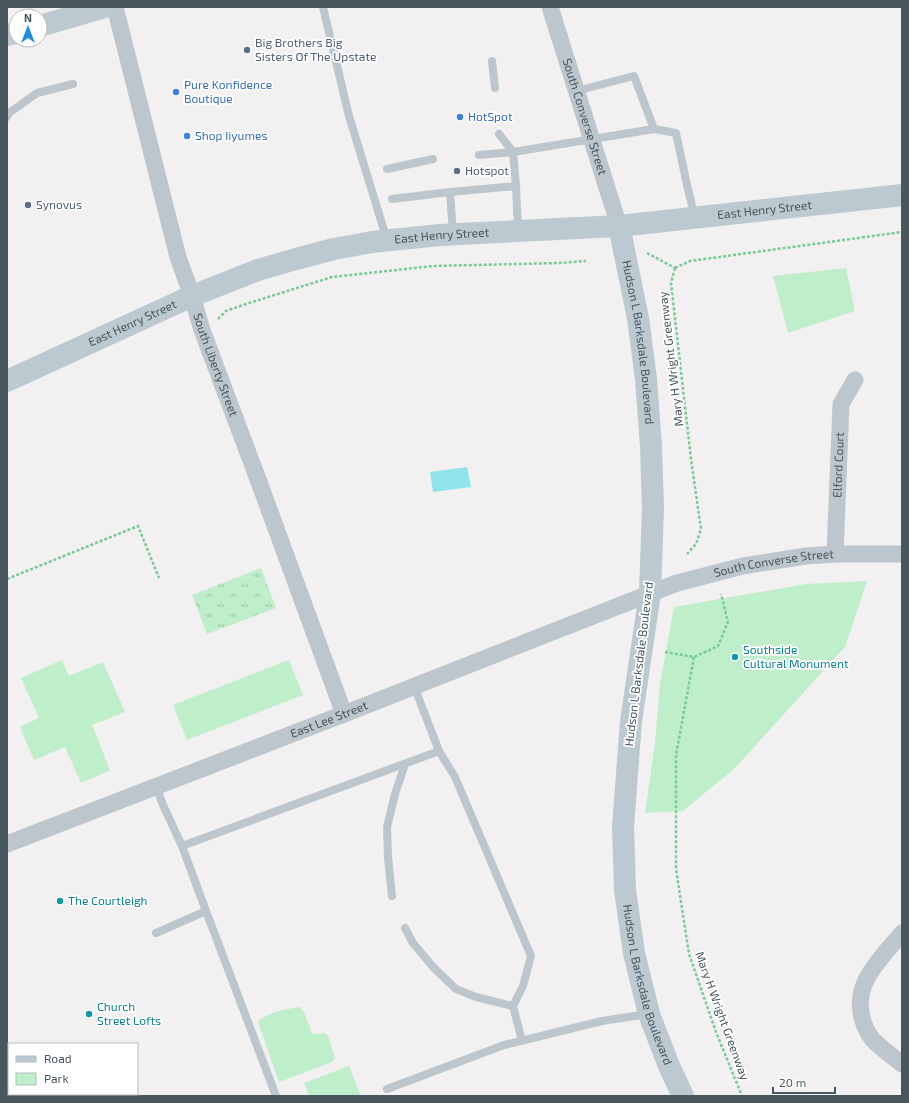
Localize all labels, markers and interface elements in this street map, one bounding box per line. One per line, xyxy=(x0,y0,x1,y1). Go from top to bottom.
north arrow xyxy=(8,8,48,48)
text: N xyxy=(24,11,32,24)
place label: Big Brothers Big Sisters Of The Upstate xyxy=(255,35,376,63)
marker: Big Brothers Big Sisters Of The Upstate xyxy=(242,45,252,55)
street label: South Converse Street xyxy=(561,56,611,177)
place label: Pure Konfidence Boutique xyxy=(184,77,272,105)
marker: Pure Konfidence Boutique xyxy=(171,87,181,97)
place label: HotSpot xyxy=(468,109,513,123)
marker: HotSpot xyxy=(455,112,465,122)
place label: Shop Iiyumes xyxy=(195,128,268,142)
marker: Shop Iiyumes xyxy=(182,131,192,141)
place label: Hotspot xyxy=(465,163,509,177)
marker: Hotspot xyxy=(452,166,462,176)
place label: Synovus xyxy=(36,197,82,211)
street label: East Henry Street xyxy=(716,197,813,221)
marker: Synovus xyxy=(23,200,33,210)
street label: East Henry Street xyxy=(393,225,490,246)
street label: Hudson L Barksdale Boulevard xyxy=(620,259,657,425)
street label: Mary H Wright Greenway xyxy=(655,290,685,427)
street label: East Henry Street xyxy=(86,296,179,349)
street label: South Liberty Street xyxy=(191,311,242,418)
street label: Elford Court xyxy=(829,431,846,498)
street label: South Converse Street xyxy=(712,546,835,579)
street label: Hudson L Barksdale Boulevard xyxy=(621,581,655,747)
place label: Southside Cultural Monument xyxy=(743,642,849,670)
marker: Southside Cultural Monument xyxy=(730,652,740,662)
street label: East Lee Street xyxy=(288,697,370,740)
place label: The Courtleigh xyxy=(68,893,148,907)
marker: The Courtleigh xyxy=(55,896,65,906)
street label: Hudson L Barksdale Boulevard xyxy=(621,903,676,1067)
street label: Mary H Wright Greenway xyxy=(693,949,753,1083)
place label: Church Street Lofts xyxy=(97,999,161,1027)
marker: Church Street Lofts xyxy=(84,1009,94,1019)
legend xyxy=(8,1043,138,1095)
text: Road xyxy=(44,1051,72,1065)
scale bar xyxy=(773,1069,835,1095)
text: Park xyxy=(44,1071,69,1085)
text: 20 m xyxy=(779,1075,806,1089)

